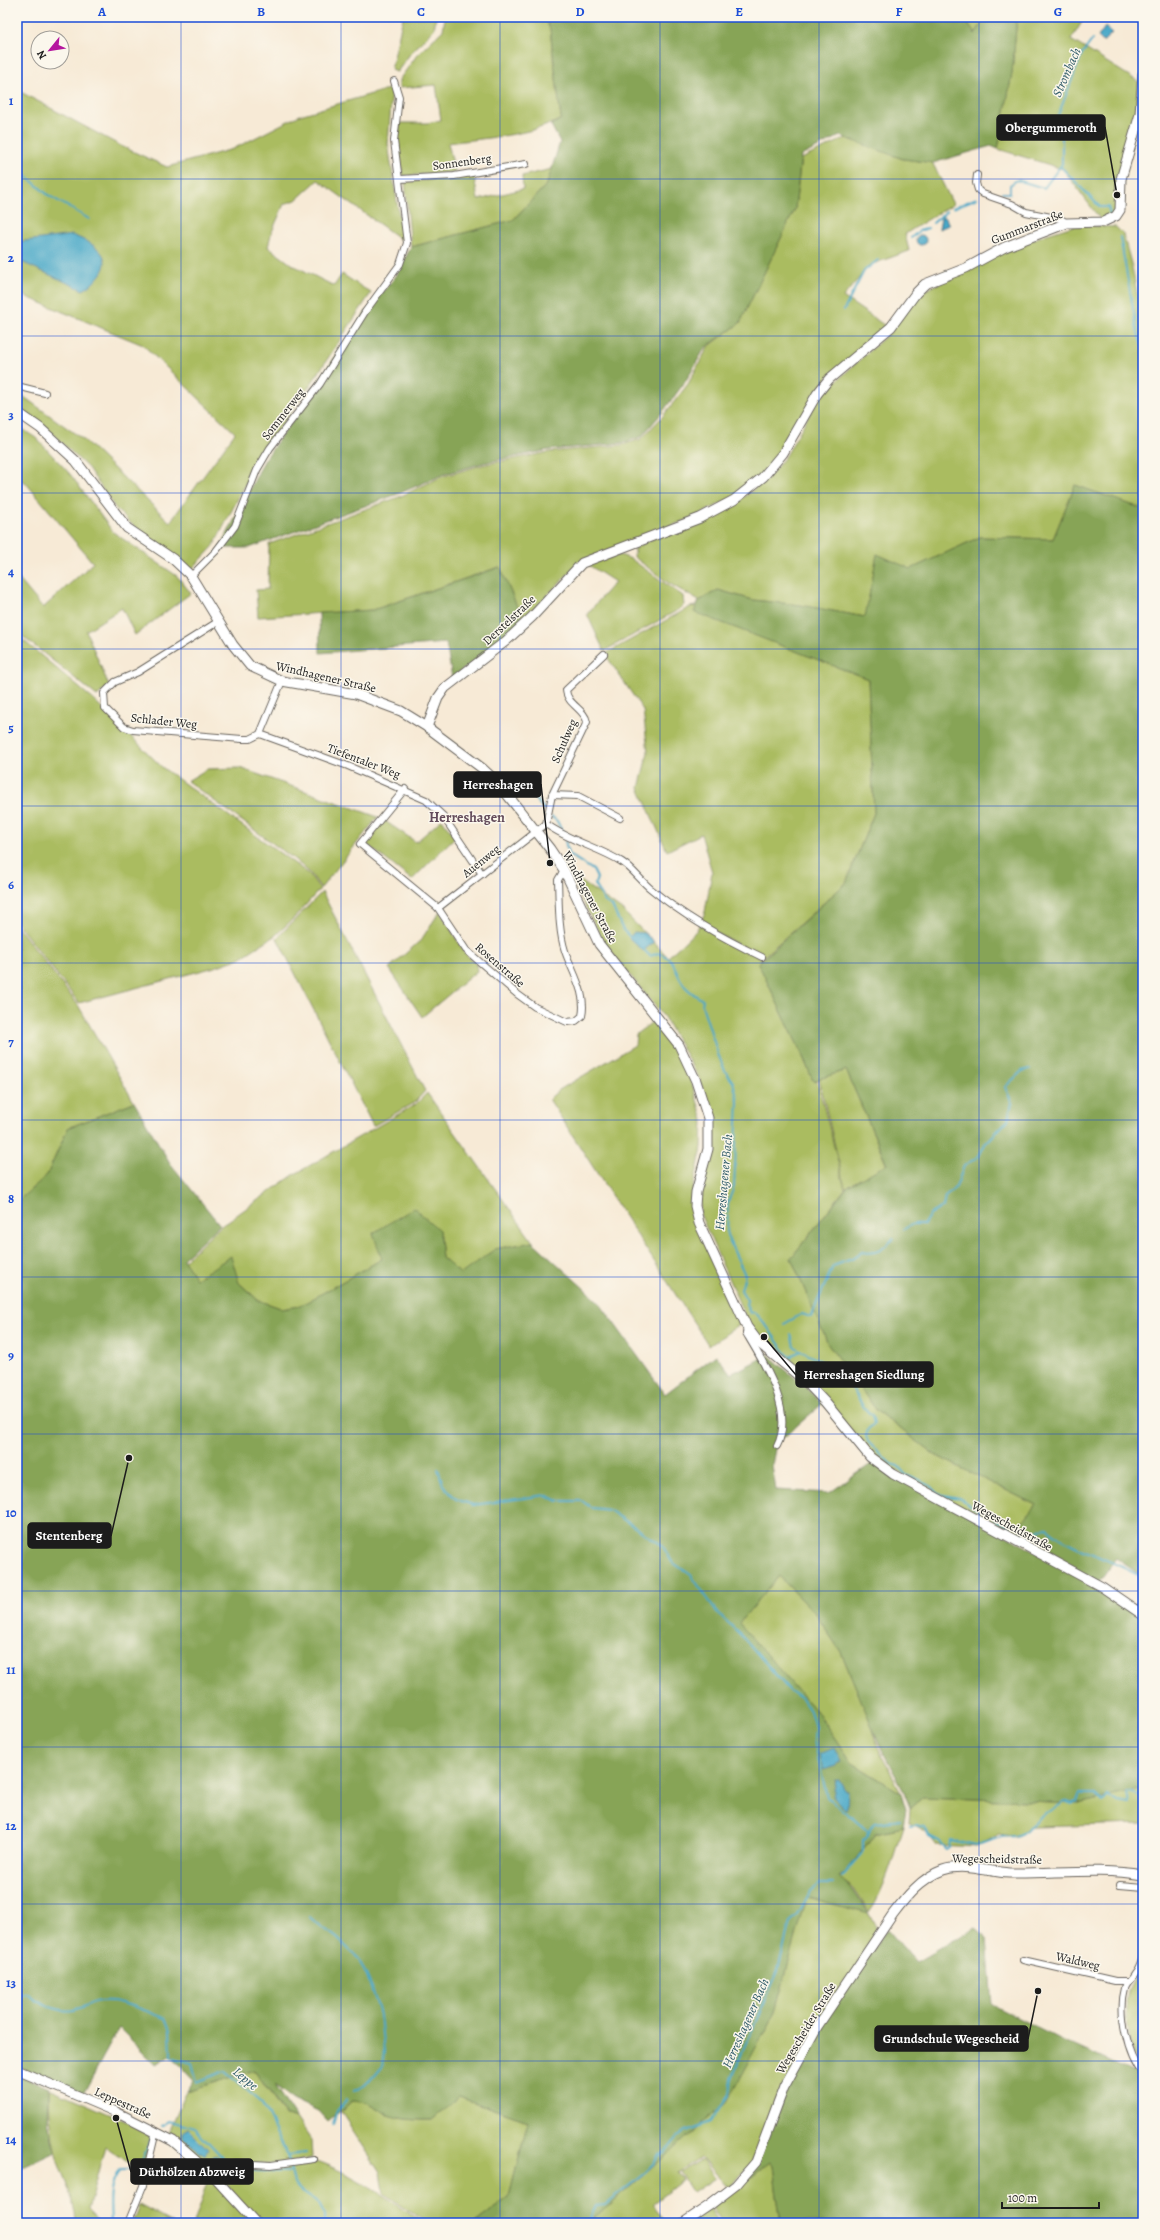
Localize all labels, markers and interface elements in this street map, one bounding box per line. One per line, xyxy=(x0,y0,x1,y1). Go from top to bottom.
text: A xyxy=(97,3,107,20)
text: B xyxy=(257,3,265,20)
text: C xyxy=(417,3,425,20)
text: D xyxy=(575,3,585,20)
text: E xyxy=(735,3,743,20)
text: F xyxy=(896,3,903,20)
text: G xyxy=(1054,3,1062,20)
north arrow xyxy=(30,30,70,70)
water label: Strombach xyxy=(1048,45,1085,100)
text: N xyxy=(33,48,50,62)
text: 1 xyxy=(9,92,14,109)
callout: Obergummeroth xyxy=(997,115,1105,140)
text: Obergummeroth xyxy=(1005,119,1097,136)
street label: Sonnenberg xyxy=(432,150,492,174)
street label: Gummarstraße xyxy=(989,206,1065,248)
text: 2 xyxy=(8,249,15,266)
street label: Sommerweg xyxy=(258,385,308,443)
text: 3 xyxy=(8,406,14,423)
text: 4 xyxy=(8,563,14,580)
street label: Derstelstraße xyxy=(479,591,539,649)
street label: Windhagener Straße xyxy=(273,657,378,696)
street label: Schlader Weg xyxy=(130,710,198,732)
street label: Schulweg xyxy=(547,716,581,766)
text: 5 xyxy=(8,719,14,736)
street label: Tiefentaler Weg xyxy=(325,740,403,782)
callout: Herreshagen xyxy=(454,772,541,797)
text: Herreshagen xyxy=(463,776,534,793)
district label: Herreshagen xyxy=(429,808,505,827)
street label: Auenweg xyxy=(458,841,503,882)
street label: Windhagener Straße xyxy=(558,847,621,946)
text: 6 xyxy=(8,876,14,893)
street label: Rosenstraße xyxy=(472,939,528,991)
text: 7 xyxy=(8,1033,14,1050)
water label: Herreshagener Bach xyxy=(711,1133,736,1231)
text: 8 xyxy=(8,1190,14,1207)
text: 9 xyxy=(8,1347,14,1364)
callout: Herreshagen Siedlung xyxy=(796,1362,933,1387)
text: Herreshagen Siedlung xyxy=(804,1366,925,1383)
street label: Wegescheidstraße xyxy=(968,1497,1055,1555)
text: 10 xyxy=(5,1504,17,1521)
callout: Stentenberg xyxy=(28,1523,111,1548)
text: Stentenberg xyxy=(36,1527,103,1544)
text: 11 xyxy=(6,1661,16,1678)
text: 12 xyxy=(6,1817,17,1834)
street label: Wegescheidstraße xyxy=(951,1850,1042,1868)
street label: Waldweg xyxy=(1053,1948,1102,1974)
text: 13 xyxy=(6,1974,17,1991)
water label: Herreshagener Bach xyxy=(718,1976,773,2071)
street label: Wegescheider Straße xyxy=(772,1979,840,2077)
callout: Grundschule Wegescheid xyxy=(875,2026,1028,2051)
text: Grundschule Wegescheid xyxy=(883,2030,1019,2047)
water label: Leppe xyxy=(230,2063,262,2094)
street label: Leppestraße xyxy=(92,2083,154,2123)
text: 14 xyxy=(6,2131,16,2148)
callout: Dürhölzen Abzweig xyxy=(131,2159,253,2184)
text: Dürhölzen Abzweig xyxy=(139,2163,246,2180)
scale bar xyxy=(1002,2184,1099,2210)
text: 100 m xyxy=(1008,2190,1037,2206)

